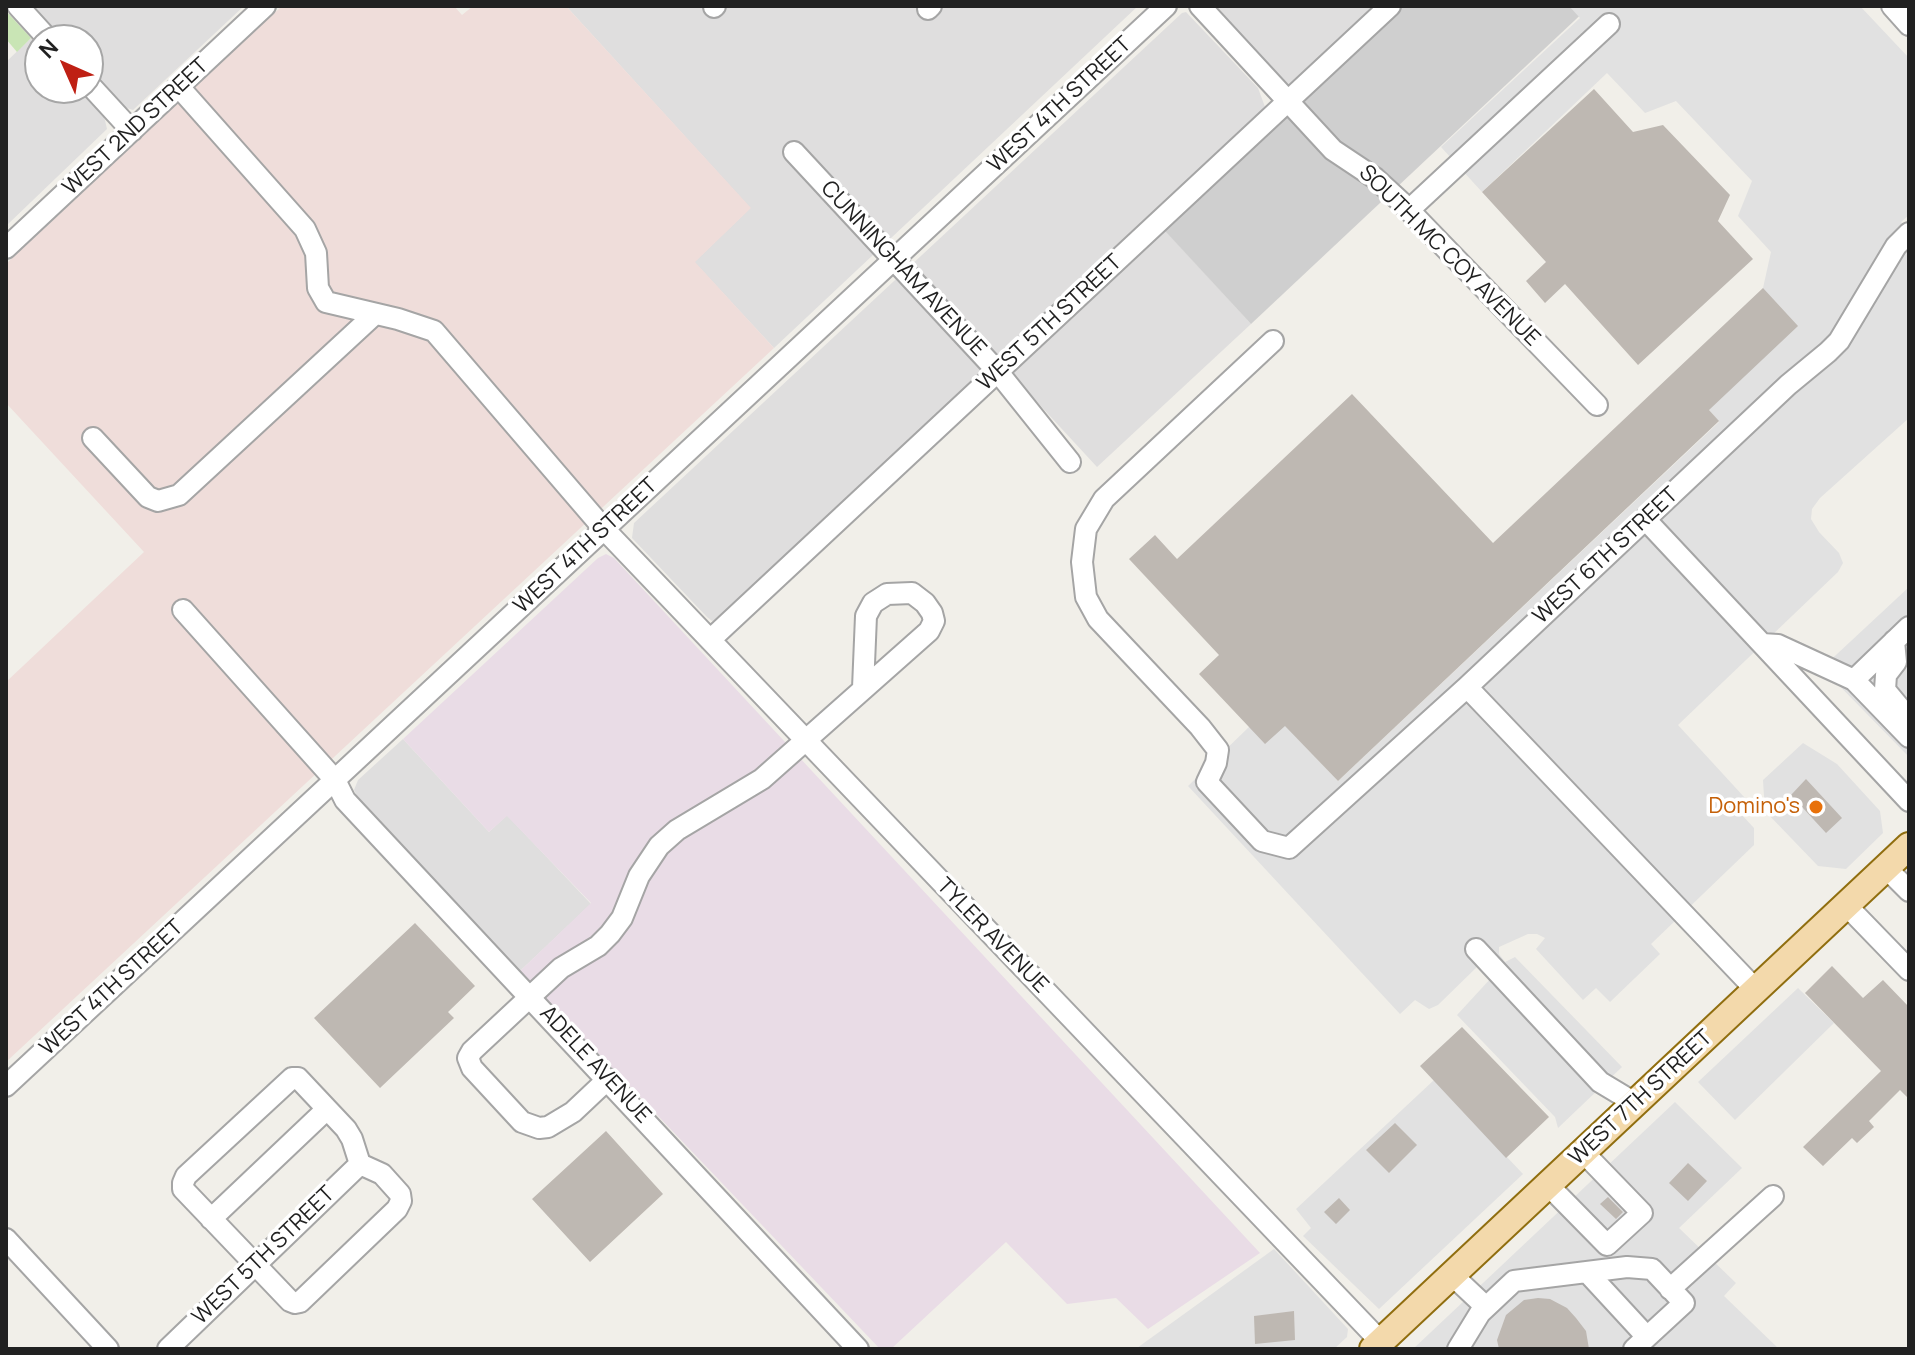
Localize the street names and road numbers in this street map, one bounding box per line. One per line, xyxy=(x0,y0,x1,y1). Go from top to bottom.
street label: WEST 4TH STREET xyxy=(983,32,1137,178)
street label: WEST 2ND STREET xyxy=(58,53,214,201)
street label: SOUTH MC COY AVENUE xyxy=(1353,160,1545,352)
street label: CUNNINGHAM AVENUE xyxy=(815,176,991,362)
street label: WEST 5TH STREET xyxy=(972,249,1128,397)
street label: WEST 4TH STREET xyxy=(509,473,663,619)
street label: WEST 6TH STREET xyxy=(1528,482,1684,630)
street label: TYLER AVENUE xyxy=(931,873,1053,999)
street label: WEST 4TH STREET xyxy=(35,915,189,1061)
street label: ADELE AVENUE xyxy=(534,1001,656,1129)
street label: WEST 7TH STREET xyxy=(1564,1025,1718,1171)
street label: WEST 5TH STREET xyxy=(187,1181,341,1331)

